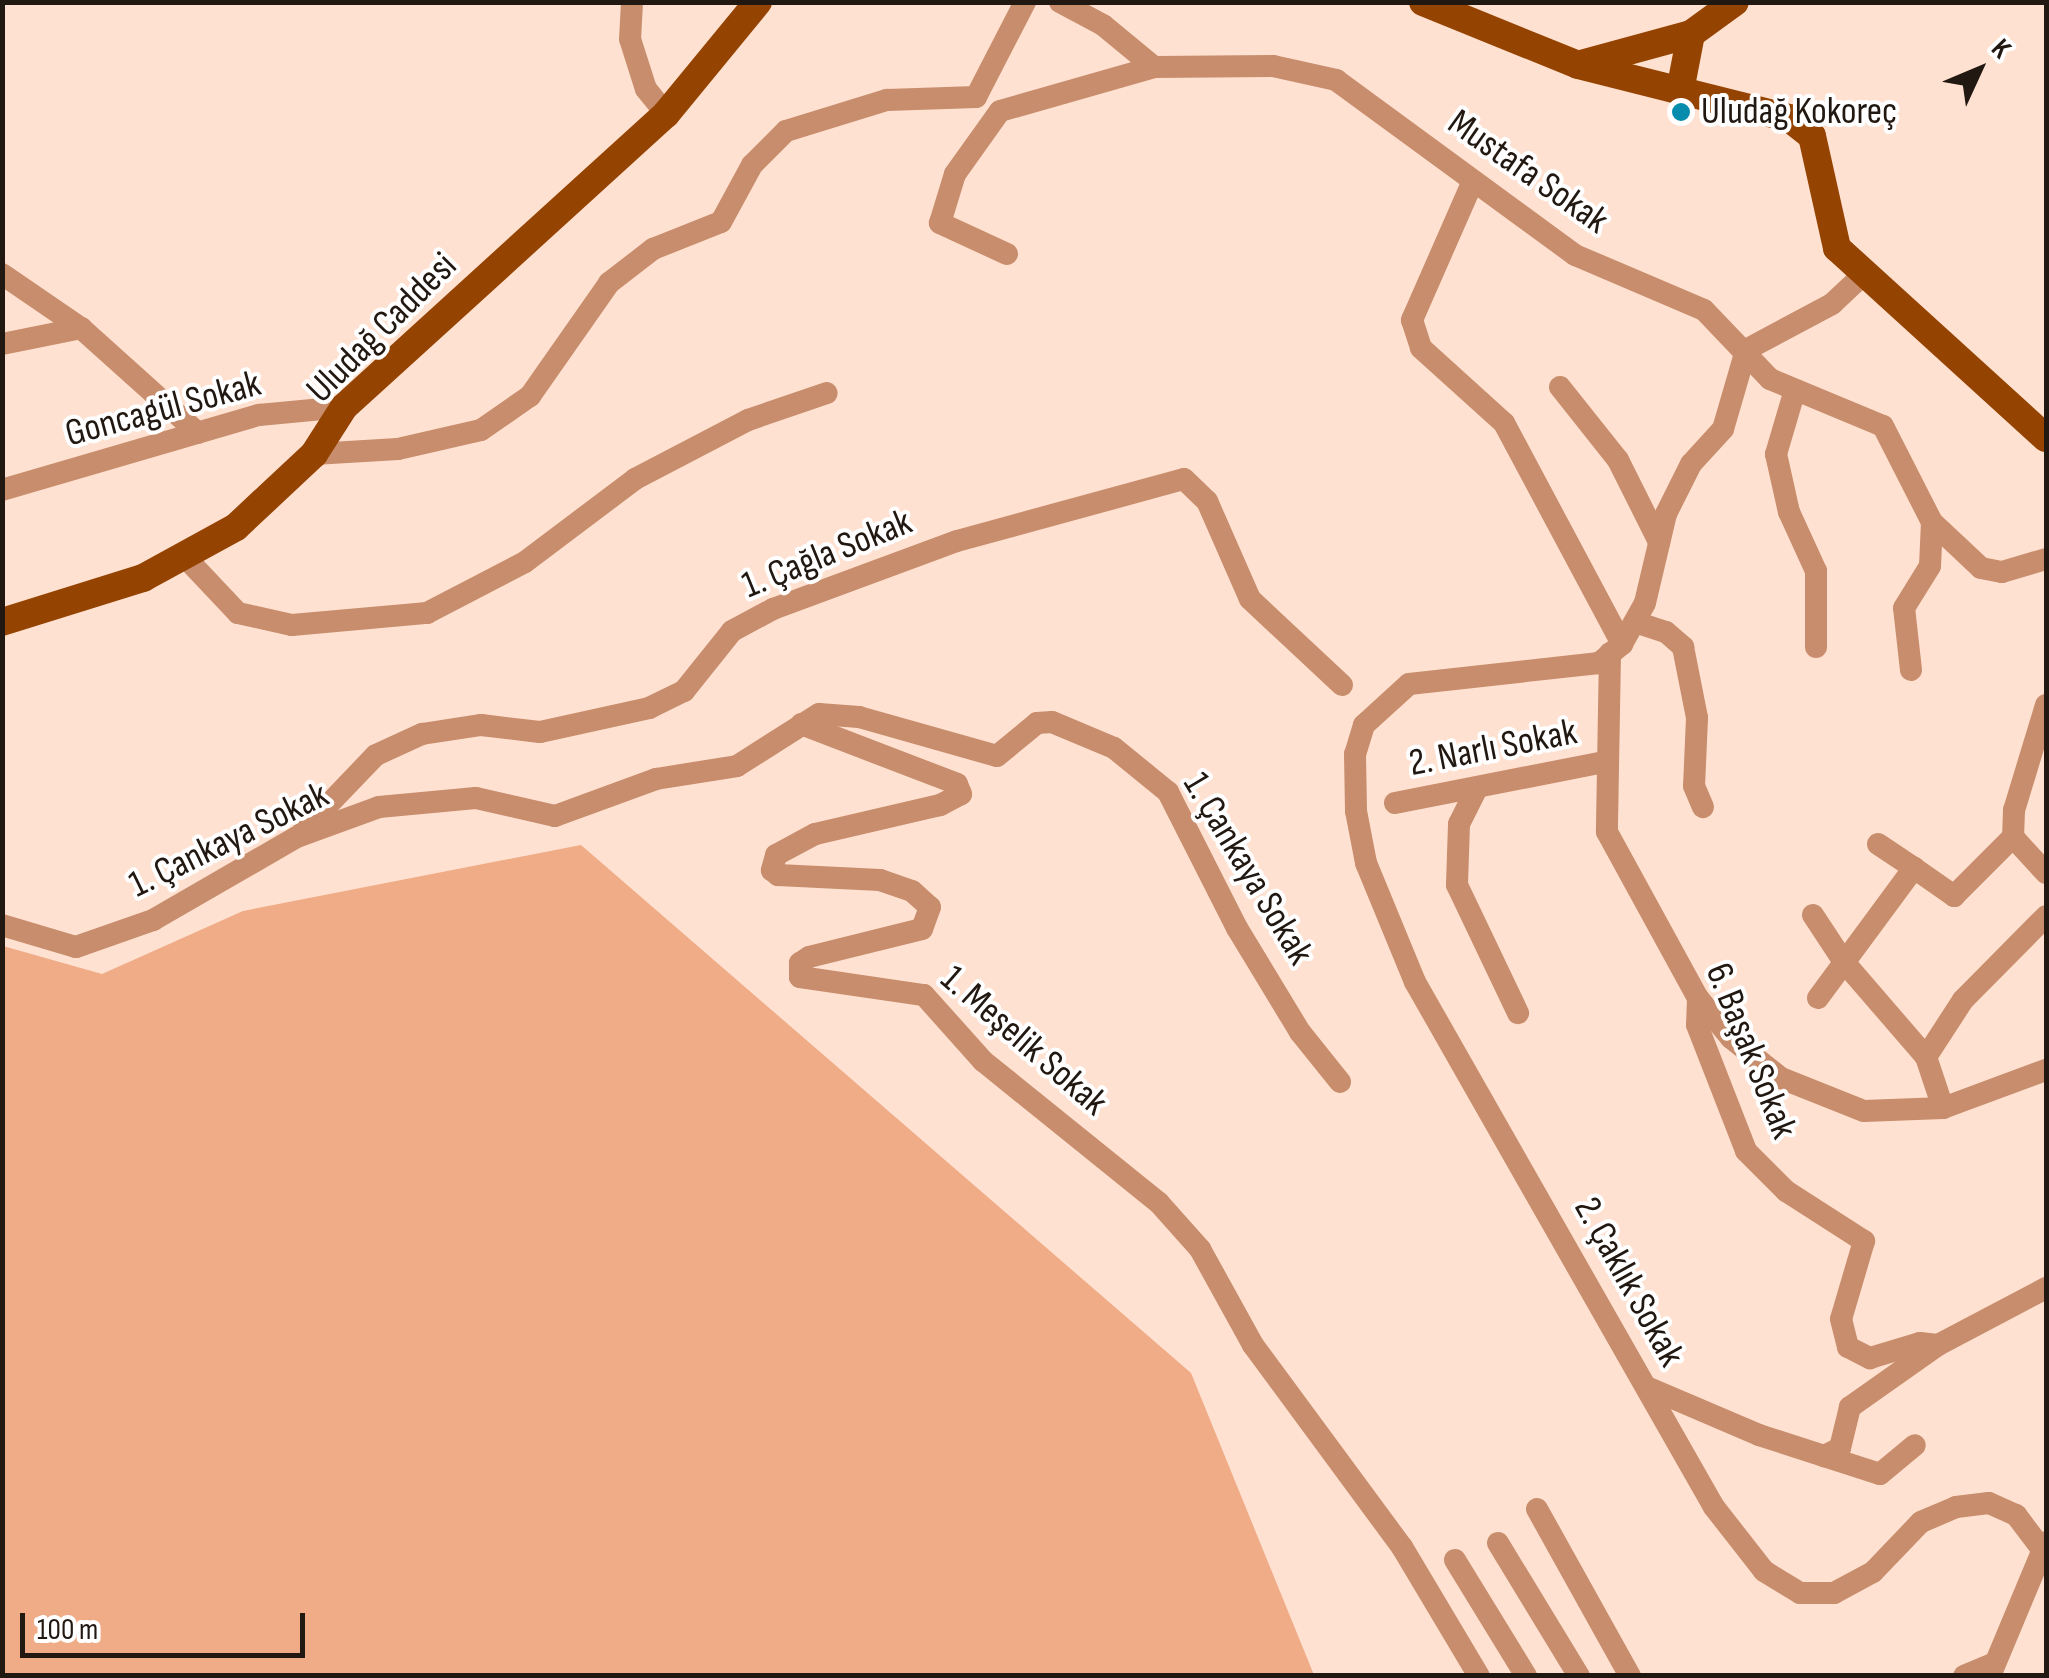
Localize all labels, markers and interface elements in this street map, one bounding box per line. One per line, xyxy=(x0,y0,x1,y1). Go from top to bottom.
north arrow xyxy=(1929,20,2029,120)
text: K xyxy=(1984,32,2018,65)
place label: Uludağ Kokoreç xyxy=(1701,89,1897,135)
street label: Mustafa Sokak xyxy=(1439,100,1617,244)
marker: Uludağ Kokoreç xyxy=(1670,101,1692,123)
street label: Uludağ Caddesi xyxy=(297,243,467,413)
street label: Goncagül Sokak xyxy=(60,361,266,457)
street label: 1. Çağla Sokak xyxy=(736,499,918,609)
street label: 2. Narlı Sokak xyxy=(1405,709,1581,787)
street label: 1. Çankaya Sokak xyxy=(1173,765,1323,973)
street label: 1. Çankaya Sokak xyxy=(122,772,336,908)
street label: 1. Meşelik Sokak xyxy=(931,956,1117,1126)
street label: 6. Başak Sokak xyxy=(1695,957,1807,1145)
street label: 2. Çaklık Sokak xyxy=(1564,1190,1694,1374)
scale bar xyxy=(25,1593,310,1655)
text: 100 m xyxy=(37,1612,98,1648)

